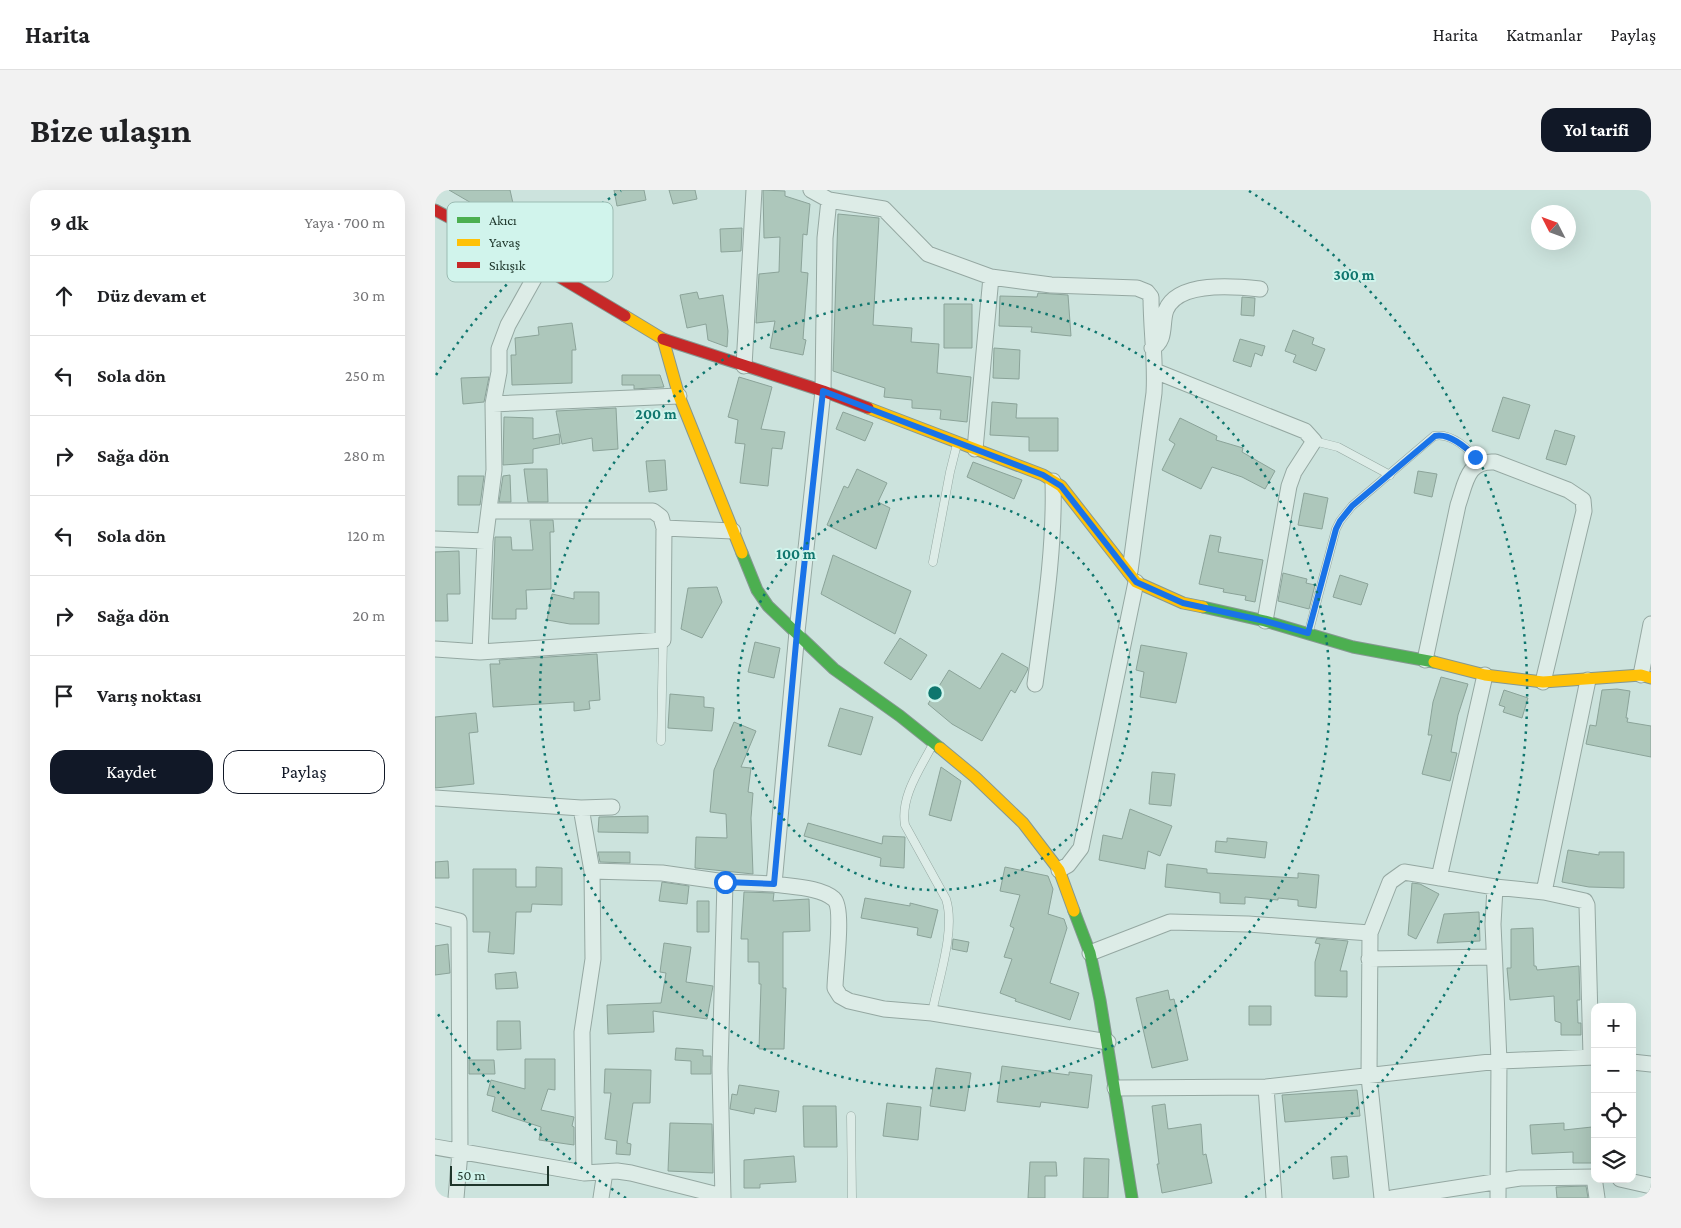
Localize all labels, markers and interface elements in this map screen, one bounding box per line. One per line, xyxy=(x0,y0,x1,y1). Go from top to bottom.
text: Harita xyxy=(25,21,90,48)
text: Harita xyxy=(1433,25,1478,45)
text: Katmanlar xyxy=(1506,25,1583,45)
text: Paylaş xyxy=(1611,25,1656,45)
button: Yol tarifi xyxy=(1541,108,1651,152)
text: Bize ulaşın xyxy=(30,111,191,150)
legend xyxy=(447,202,613,282)
north arrow xyxy=(1531,205,1576,250)
text: 9 dk xyxy=(50,211,88,235)
text: Akıcı xyxy=(489,212,517,228)
text: Yaya · 700 m xyxy=(305,214,385,231)
text: Yavaş xyxy=(489,234,520,250)
text: Sıkışık xyxy=(489,257,526,273)
text: 300 m xyxy=(1333,267,1375,283)
icon: ahead xyxy=(50,282,78,310)
text: Düz devam et xyxy=(97,285,206,306)
text: 30 m xyxy=(353,287,385,304)
icon: left xyxy=(50,362,78,390)
text: Sola dön xyxy=(97,365,166,386)
text: 250 m xyxy=(345,367,385,384)
text: 200 m xyxy=(635,406,677,422)
icon: right xyxy=(50,442,78,470)
text: Sağa dön xyxy=(97,445,169,466)
route end xyxy=(1464,446,1487,469)
text: 280 m xyxy=(344,447,385,464)
icon: left xyxy=(50,522,78,550)
text: Sola dön xyxy=(97,525,166,546)
text: 120 m xyxy=(347,527,385,544)
text: 100 m xyxy=(776,546,816,562)
icon: right xyxy=(50,602,78,630)
text: Sağa dön xyxy=(97,605,169,626)
text: 20 m xyxy=(352,607,385,624)
icon: arrive xyxy=(50,682,78,710)
centre of rings xyxy=(926,684,944,702)
text: Varış noktası xyxy=(97,685,202,706)
button: Kaydet xyxy=(50,750,213,794)
button: Paylaş xyxy=(223,750,385,794)
route start xyxy=(714,871,737,894)
map controls xyxy=(1591,1003,1636,1183)
button: + xyxy=(1591,1003,1636,1048)
button: − xyxy=(1591,1048,1636,1093)
button: locate xyxy=(1591,1093,1636,1138)
button: layers xyxy=(1591,1138,1636,1183)
scale bar xyxy=(450,1163,549,1186)
text: 50 m xyxy=(457,1167,485,1183)

